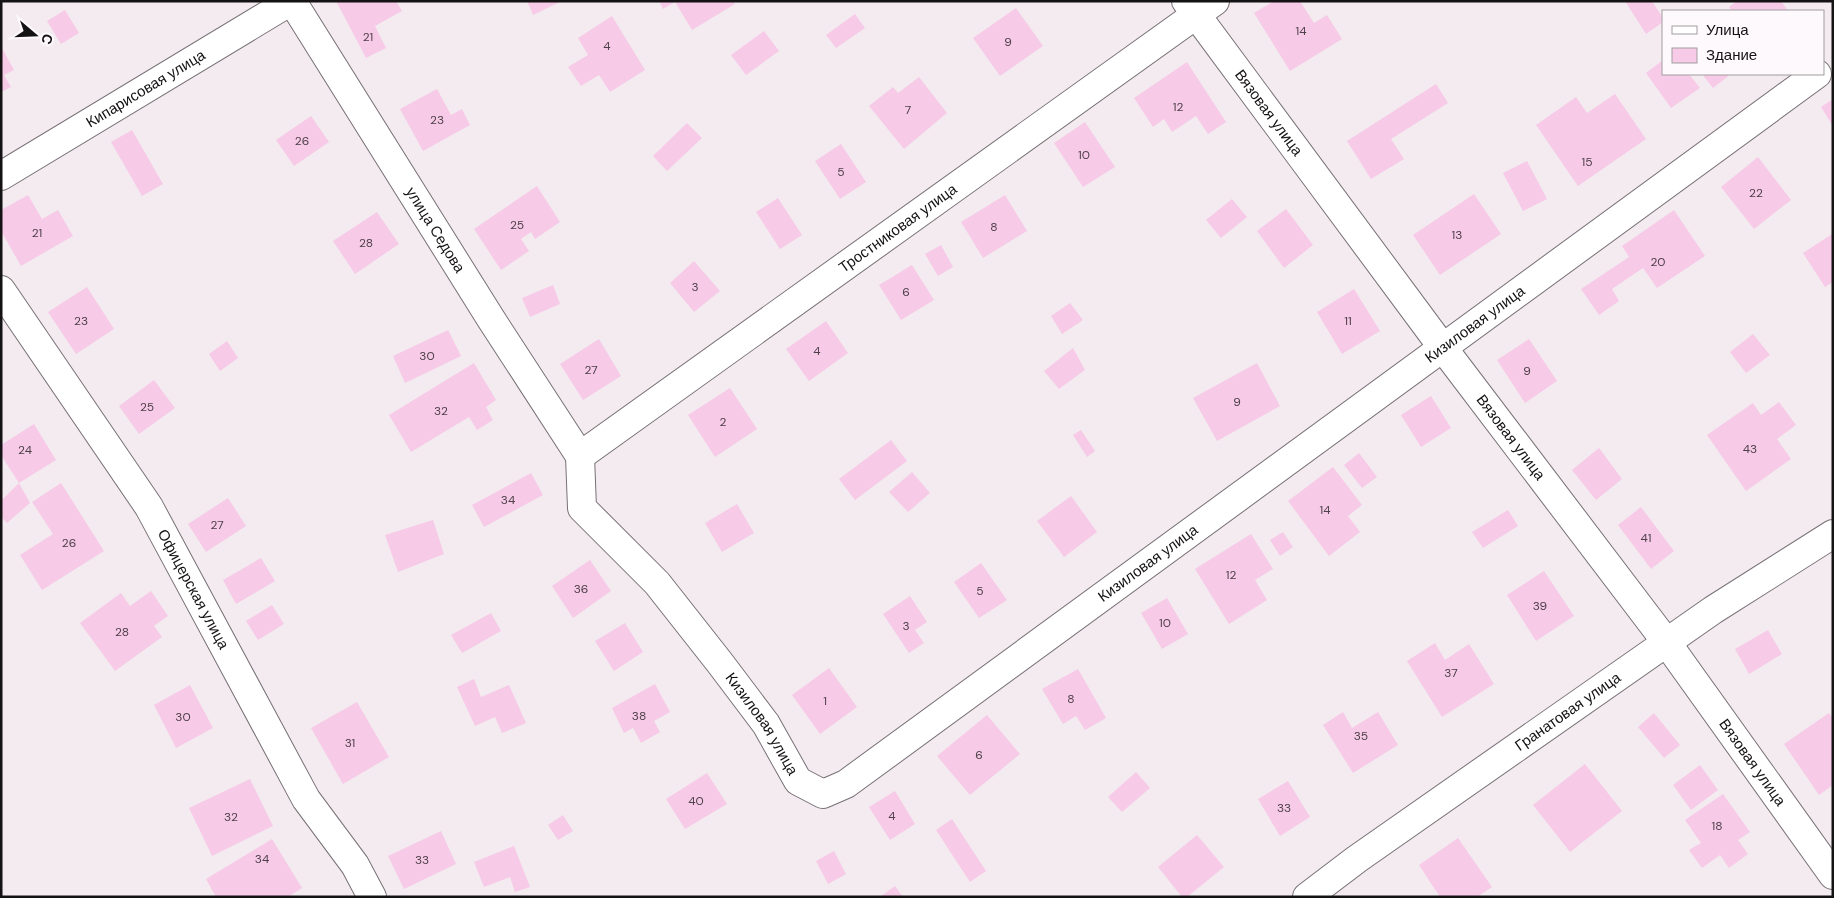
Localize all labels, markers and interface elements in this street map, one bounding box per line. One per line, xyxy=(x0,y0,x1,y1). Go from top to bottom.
north arrow xyxy=(10,10,60,60)
legend xyxy=(1662,10,1824,75)
text: Улица xyxy=(1706,20,1749,40)
house number: 14 xyxy=(1295,23,1307,39)
house number: 21 xyxy=(363,29,373,45)
text: С xyxy=(37,32,57,47)
house number: 9 xyxy=(1004,34,1012,50)
house number: 4 xyxy=(603,38,611,54)
street label: Кипарисовая улица xyxy=(82,45,210,132)
text: Здание xyxy=(1706,45,1757,65)
street label: Вязовая улица xyxy=(1230,66,1308,160)
house number: 12 xyxy=(1173,99,1183,115)
house number: 7 xyxy=(905,102,911,118)
house number: 23 xyxy=(430,112,444,128)
house number: 26 xyxy=(295,133,309,149)
house number: 10 xyxy=(1078,147,1090,163)
house number: 15 xyxy=(1581,154,1593,170)
house number: 5 xyxy=(837,164,845,180)
street label: Тростниковая улица xyxy=(835,179,961,277)
street label: улица Седова xyxy=(401,183,470,277)
house number: 22 xyxy=(1749,185,1763,201)
house number: 25 xyxy=(510,217,524,233)
house number: 8 xyxy=(990,219,998,235)
house number: 21 xyxy=(32,225,42,241)
house number: 13 xyxy=(1452,227,1462,243)
house number: 28 xyxy=(359,235,373,251)
house number: 20 xyxy=(1650,254,1666,270)
house number: 3 xyxy=(691,279,699,295)
street label: Кизиловая улица xyxy=(1421,281,1529,367)
house number: 6 xyxy=(902,284,910,300)
house number: 23 xyxy=(74,313,88,329)
house number: 11 xyxy=(1344,313,1352,329)
house number: 4 xyxy=(813,343,821,359)
house number: 30 xyxy=(419,348,435,364)
house number: 27 xyxy=(584,362,598,378)
house number: 9 xyxy=(1523,363,1531,379)
street label: Вязовая улица xyxy=(1472,390,1550,485)
house number: 9 xyxy=(1233,394,1241,410)
house number: 25 xyxy=(140,399,154,415)
house number: 32 xyxy=(434,403,448,419)
house number: 2 xyxy=(720,414,727,430)
house number: 43 xyxy=(1743,441,1757,457)
house number: 24 xyxy=(18,442,32,458)
house number: 34 xyxy=(501,492,515,508)
house number: 14 xyxy=(1319,502,1331,518)
house number: 27 xyxy=(210,517,224,533)
street label: Кизиловая улица xyxy=(1094,520,1202,606)
street label: Офицерская улица xyxy=(153,526,234,653)
house number: 41 xyxy=(1640,530,1652,546)
house number: 26 xyxy=(62,535,76,551)
house number: 12 xyxy=(1226,567,1236,583)
house number: 36 xyxy=(574,581,588,597)
house number: 5 xyxy=(976,583,984,599)
house number: 39 xyxy=(1533,598,1547,614)
house number: 10 xyxy=(1159,615,1171,631)
house number: 3 xyxy=(902,618,910,634)
house number: 28 xyxy=(115,624,129,640)
house number: 37 xyxy=(1444,665,1458,681)
street label: Гранатовая улица xyxy=(1511,667,1625,756)
street label: Кизиловая улица xyxy=(721,669,803,779)
house number: 8 xyxy=(1067,691,1075,707)
house number: 1 xyxy=(823,693,827,709)
house number: 38 xyxy=(632,708,646,724)
house number: 30 xyxy=(175,709,191,725)
street label: Вязовая улица xyxy=(1714,715,1791,810)
house number: 35 xyxy=(1354,728,1368,744)
house number: 31 xyxy=(345,735,355,751)
house number: 6 xyxy=(975,747,983,763)
house number: 40 xyxy=(688,793,704,809)
house number: 33 xyxy=(1277,800,1291,816)
house number: 4 xyxy=(888,808,896,824)
house number: 32 xyxy=(224,809,238,825)
house number: 18 xyxy=(1711,818,1723,834)
house number: 34 xyxy=(255,851,269,867)
house number: 33 xyxy=(415,852,429,868)

